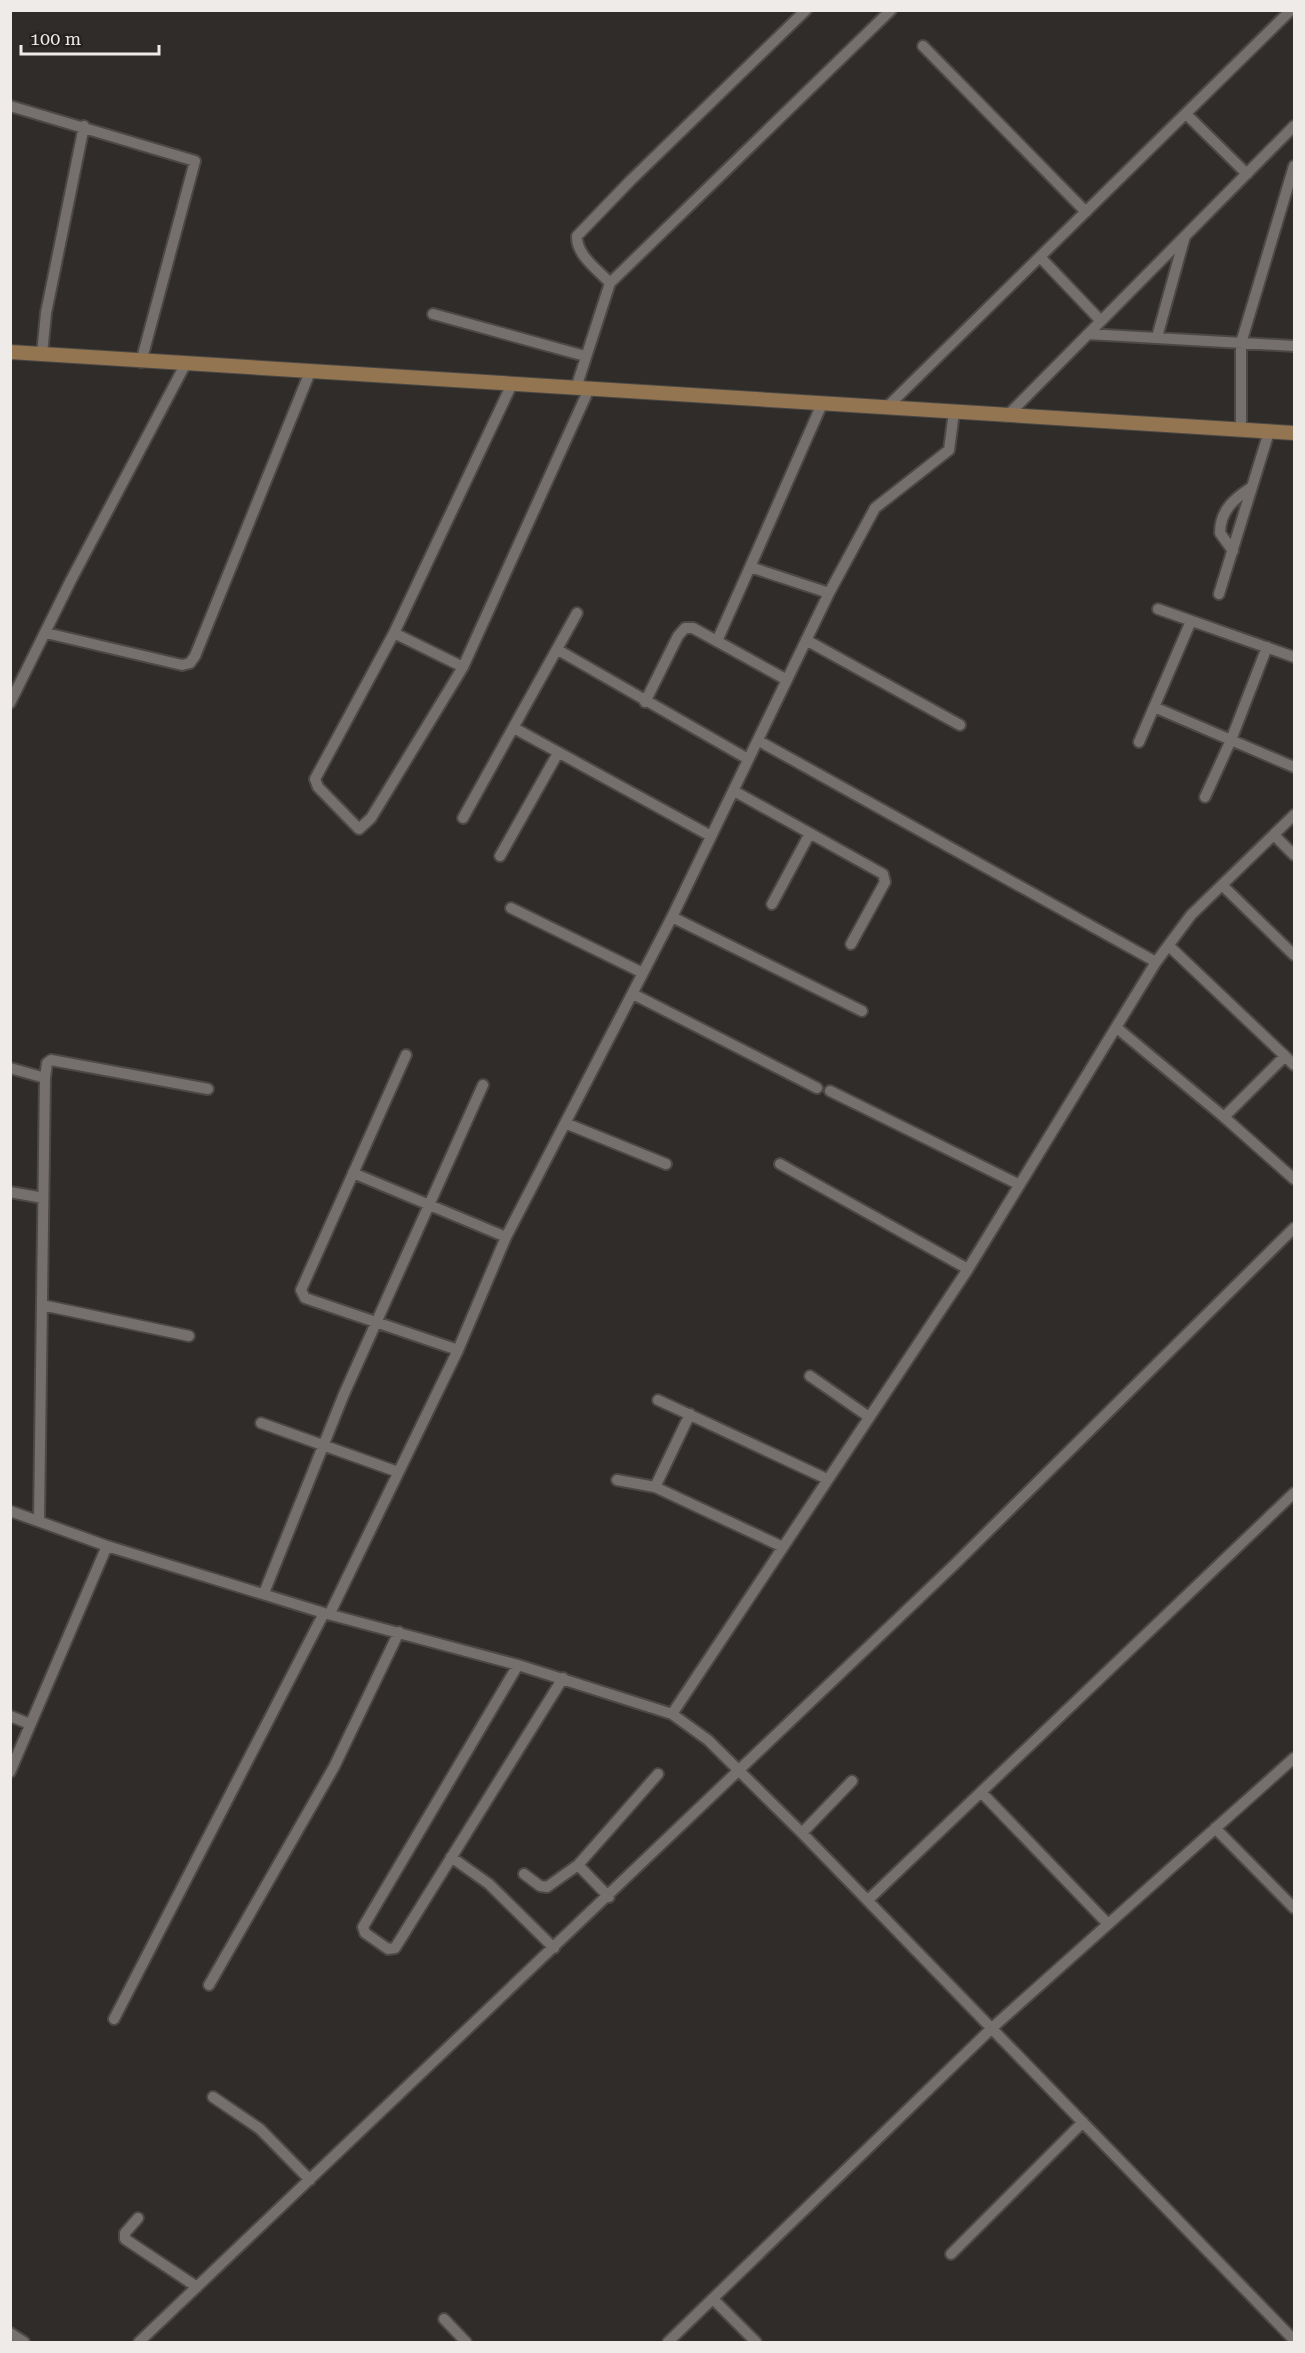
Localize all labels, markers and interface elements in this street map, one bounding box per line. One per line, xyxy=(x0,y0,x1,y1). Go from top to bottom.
scale bar xyxy=(21,18,159,56)
text: 100 m xyxy=(30,28,81,49)

